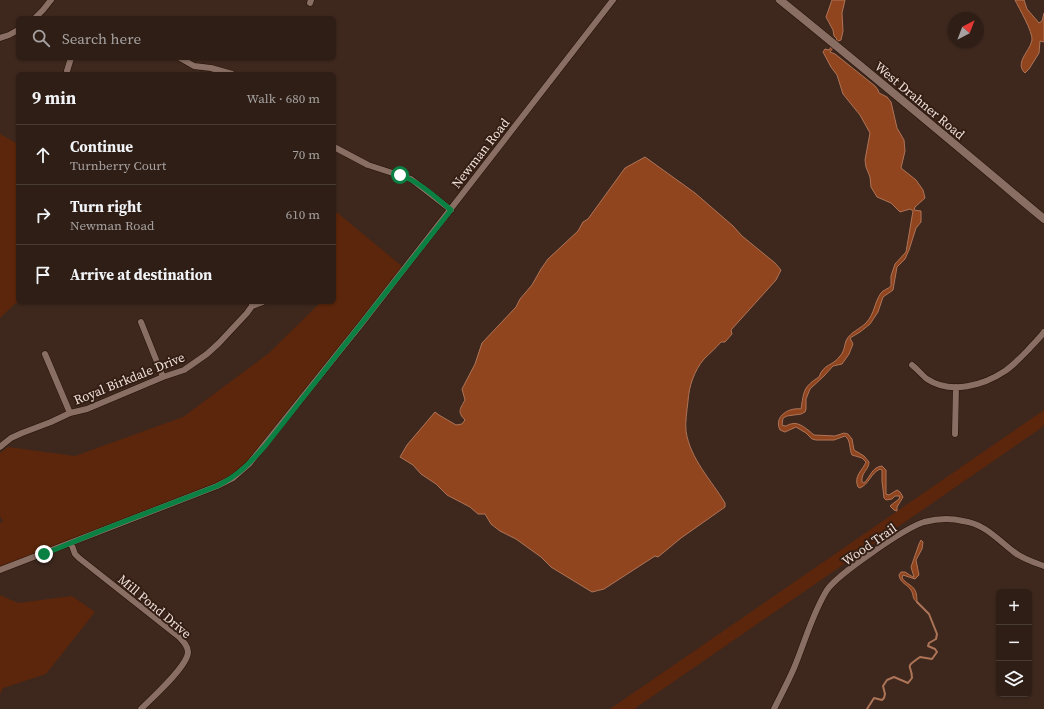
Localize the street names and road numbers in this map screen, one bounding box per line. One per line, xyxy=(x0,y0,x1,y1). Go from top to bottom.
street label: West Drahner Road xyxy=(871,58,969,143)
street label: Newman Road xyxy=(448,114,513,192)
street label: Royal Birkdale Drive xyxy=(71,348,188,409)
street label: Wood Trail xyxy=(839,519,900,569)
street label: Mill Pond Drive xyxy=(115,571,195,642)

